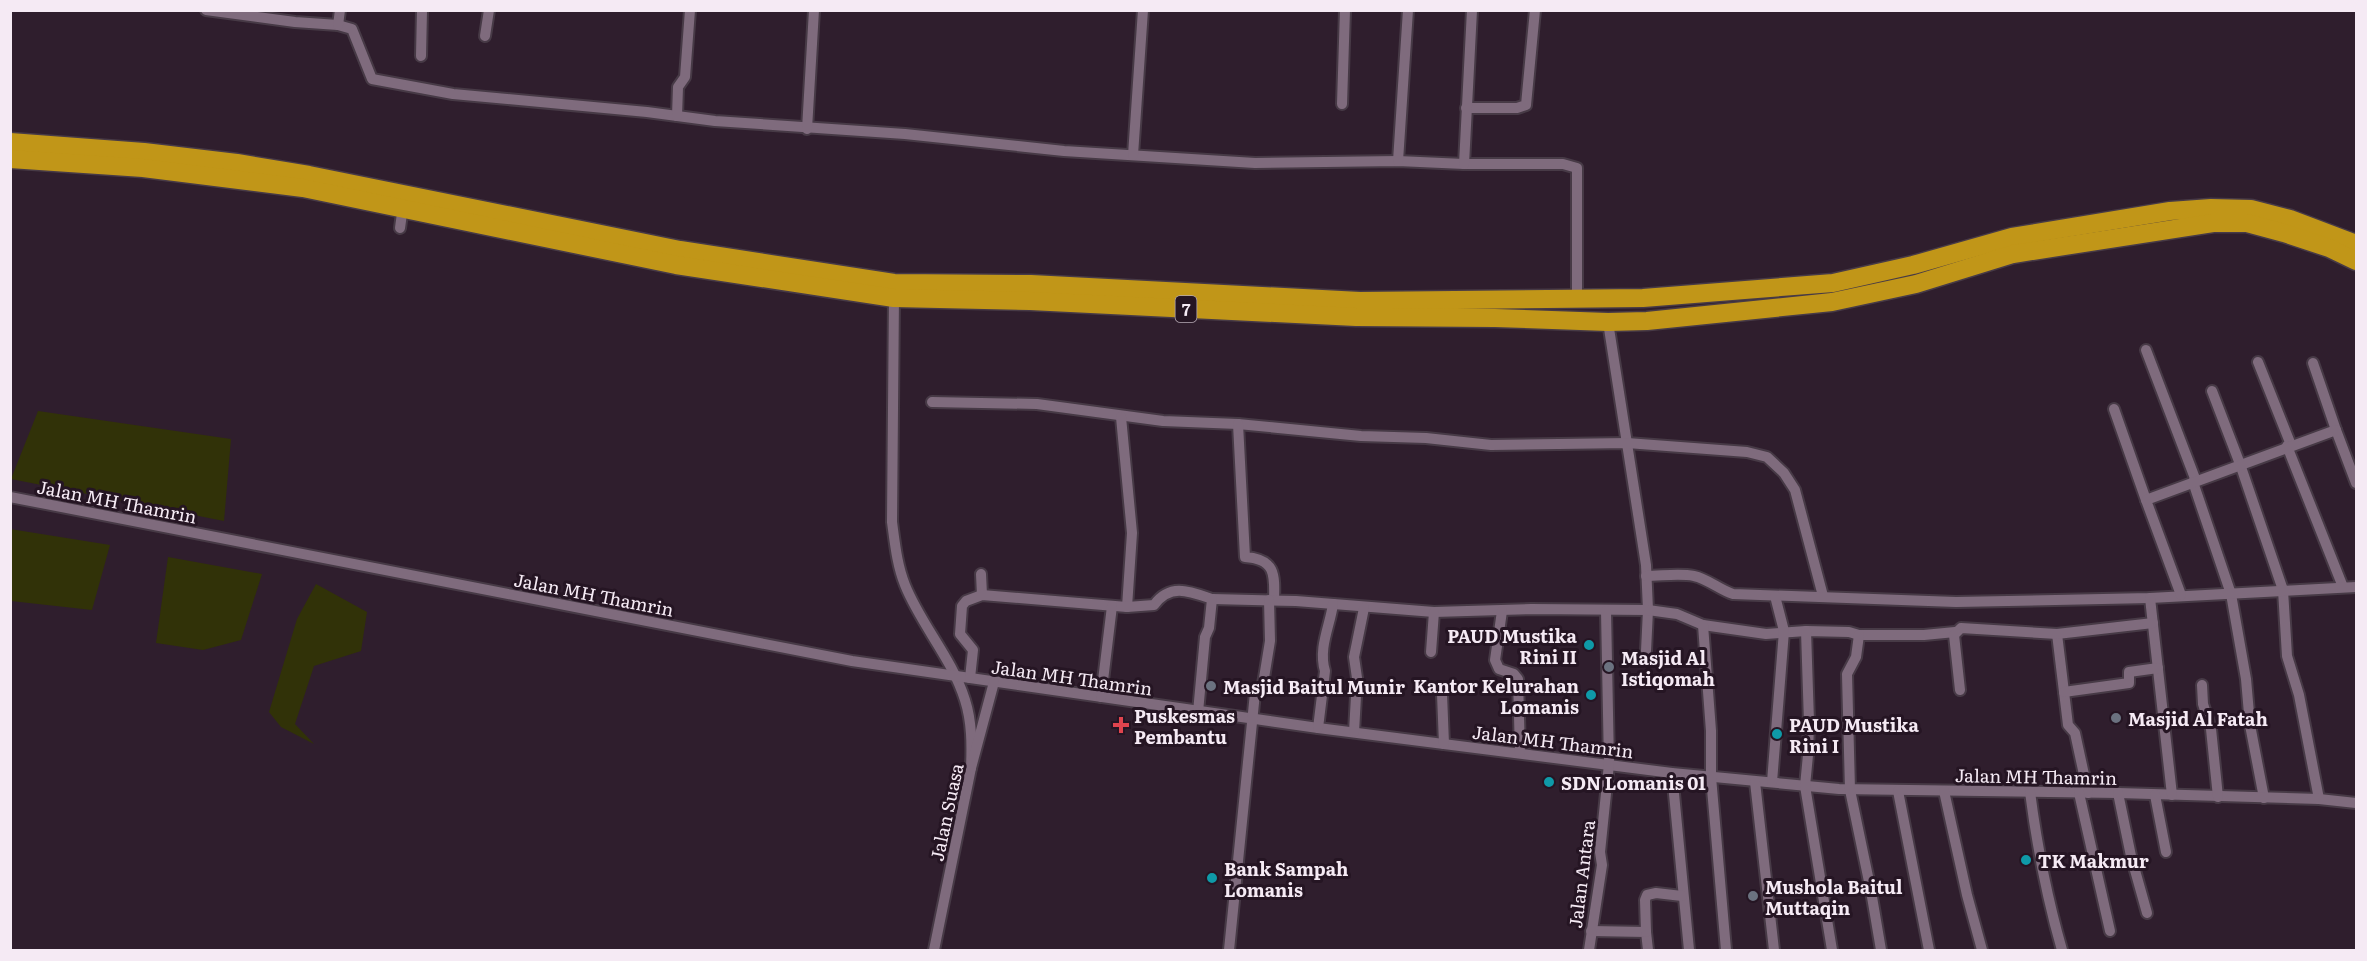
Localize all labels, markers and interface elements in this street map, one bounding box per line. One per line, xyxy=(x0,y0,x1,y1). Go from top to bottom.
road number: 7 xyxy=(1176,296,1196,322)
street label: Jalan MH Thamrin xyxy=(35,472,199,530)
street label: Jalan MH Thamrin xyxy=(512,565,676,623)
place label: PAUD Mustika Rini II xyxy=(1447,622,1578,670)
marker: PAUD Mustika Rini II xyxy=(1582,638,1596,652)
place label: Masjid Al Istiqomah xyxy=(1621,644,1715,692)
street label: Jalan MH Thamrin xyxy=(990,652,1154,702)
marker: Masjid Al Istiqomah xyxy=(1602,660,1616,674)
place label: Kantor Kelurahan Lomanis xyxy=(1413,672,1579,720)
place label: Masjid Baitul Munir xyxy=(1223,673,1405,700)
marker: Masjid Baitul Munir xyxy=(1204,679,1218,693)
marker: Kantor Kelurahan Lomanis xyxy=(1584,688,1598,702)
place label: Puskesmas Pembantu xyxy=(1134,702,1235,750)
place label: Masjid Al Fatah xyxy=(2128,705,2268,732)
place label: PAUD Mustika Rini I xyxy=(1789,711,1919,759)
marker: Masjid Al Fatah xyxy=(2109,711,2123,725)
marker: Puskesmas Pembantu xyxy=(1112,716,1130,734)
street label: Jalan MH Thamrin xyxy=(1471,718,1635,764)
marker: PAUD Mustika Rini I xyxy=(1770,727,1784,741)
street label: Jalan Suasa xyxy=(922,760,970,863)
street label: Jalan MH Thamrin xyxy=(1955,761,2117,791)
place label: SDN Lomanis 01 xyxy=(1561,769,1706,796)
marker: SDN Lomanis 01 xyxy=(1542,775,1556,789)
street label: Jalan Antara xyxy=(1561,818,1601,930)
place label: TK Makmur xyxy=(2038,847,2149,874)
marker: TK Makmur xyxy=(2019,853,2033,867)
place label: Bank Sampah Lomanis xyxy=(1224,855,1348,903)
marker: Bank Sampah Lomanis xyxy=(1205,871,1219,885)
place label: Mushola Baitul Muttaqin xyxy=(1765,873,1903,921)
marker: Mushola Baitul Muttaqin xyxy=(1746,889,1760,903)

